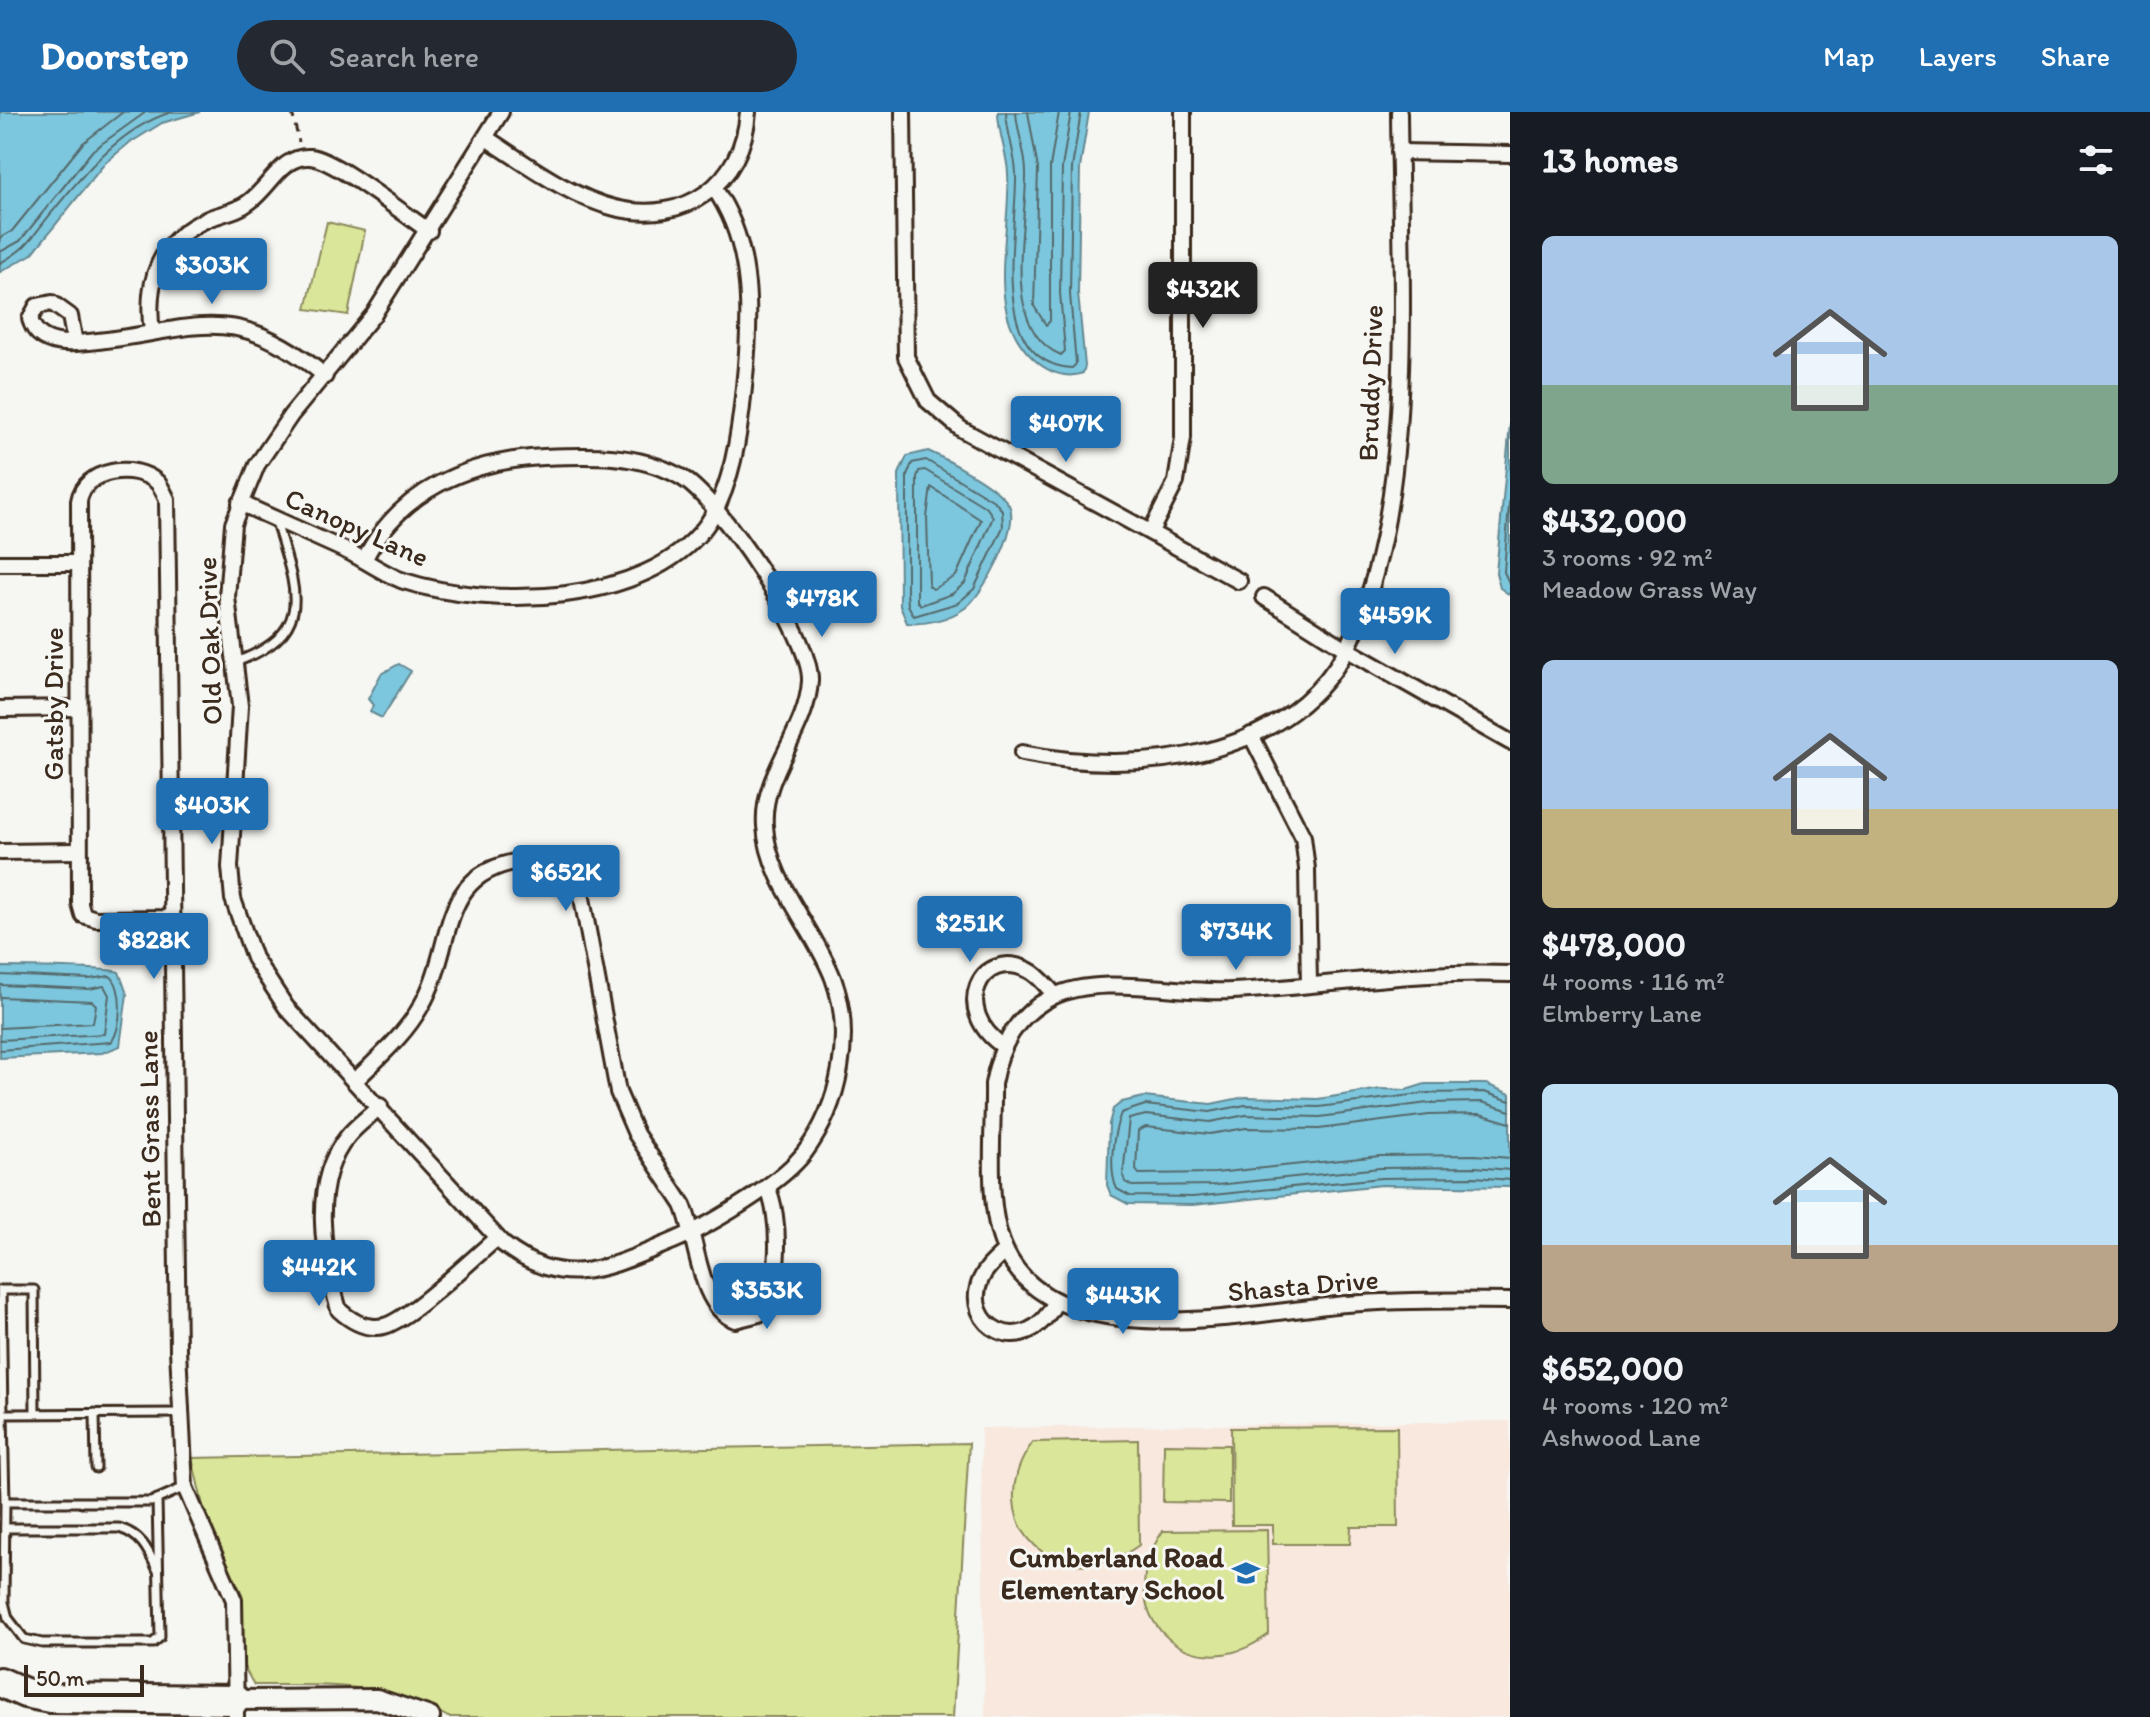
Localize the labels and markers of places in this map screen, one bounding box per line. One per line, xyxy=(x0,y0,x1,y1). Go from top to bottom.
pin: $303K xyxy=(156,238,268,306)
pin: $432K xyxy=(1147,262,1259,330)
pin: $407K xyxy=(1010,396,1122,464)
pin: $478K xyxy=(766,571,878,639)
pin: $459K xyxy=(1339,588,1451,656)
pin: $403K xyxy=(156,778,268,846)
pin: $652K xyxy=(510,845,622,913)
pin: $251K xyxy=(914,896,1026,964)
pin: $734K xyxy=(1180,904,1292,972)
pin: $828K xyxy=(98,913,210,981)
pin: $442K xyxy=(263,1240,375,1308)
pin: $353K xyxy=(711,1263,823,1331)
pin: $443K xyxy=(1067,1268,1179,1336)
place label: Cumberland Road Elementary School xyxy=(1001,1540,1225,1606)
school or university icon: Cumberland Road Elementary School xyxy=(1231,1558,1261,1588)

